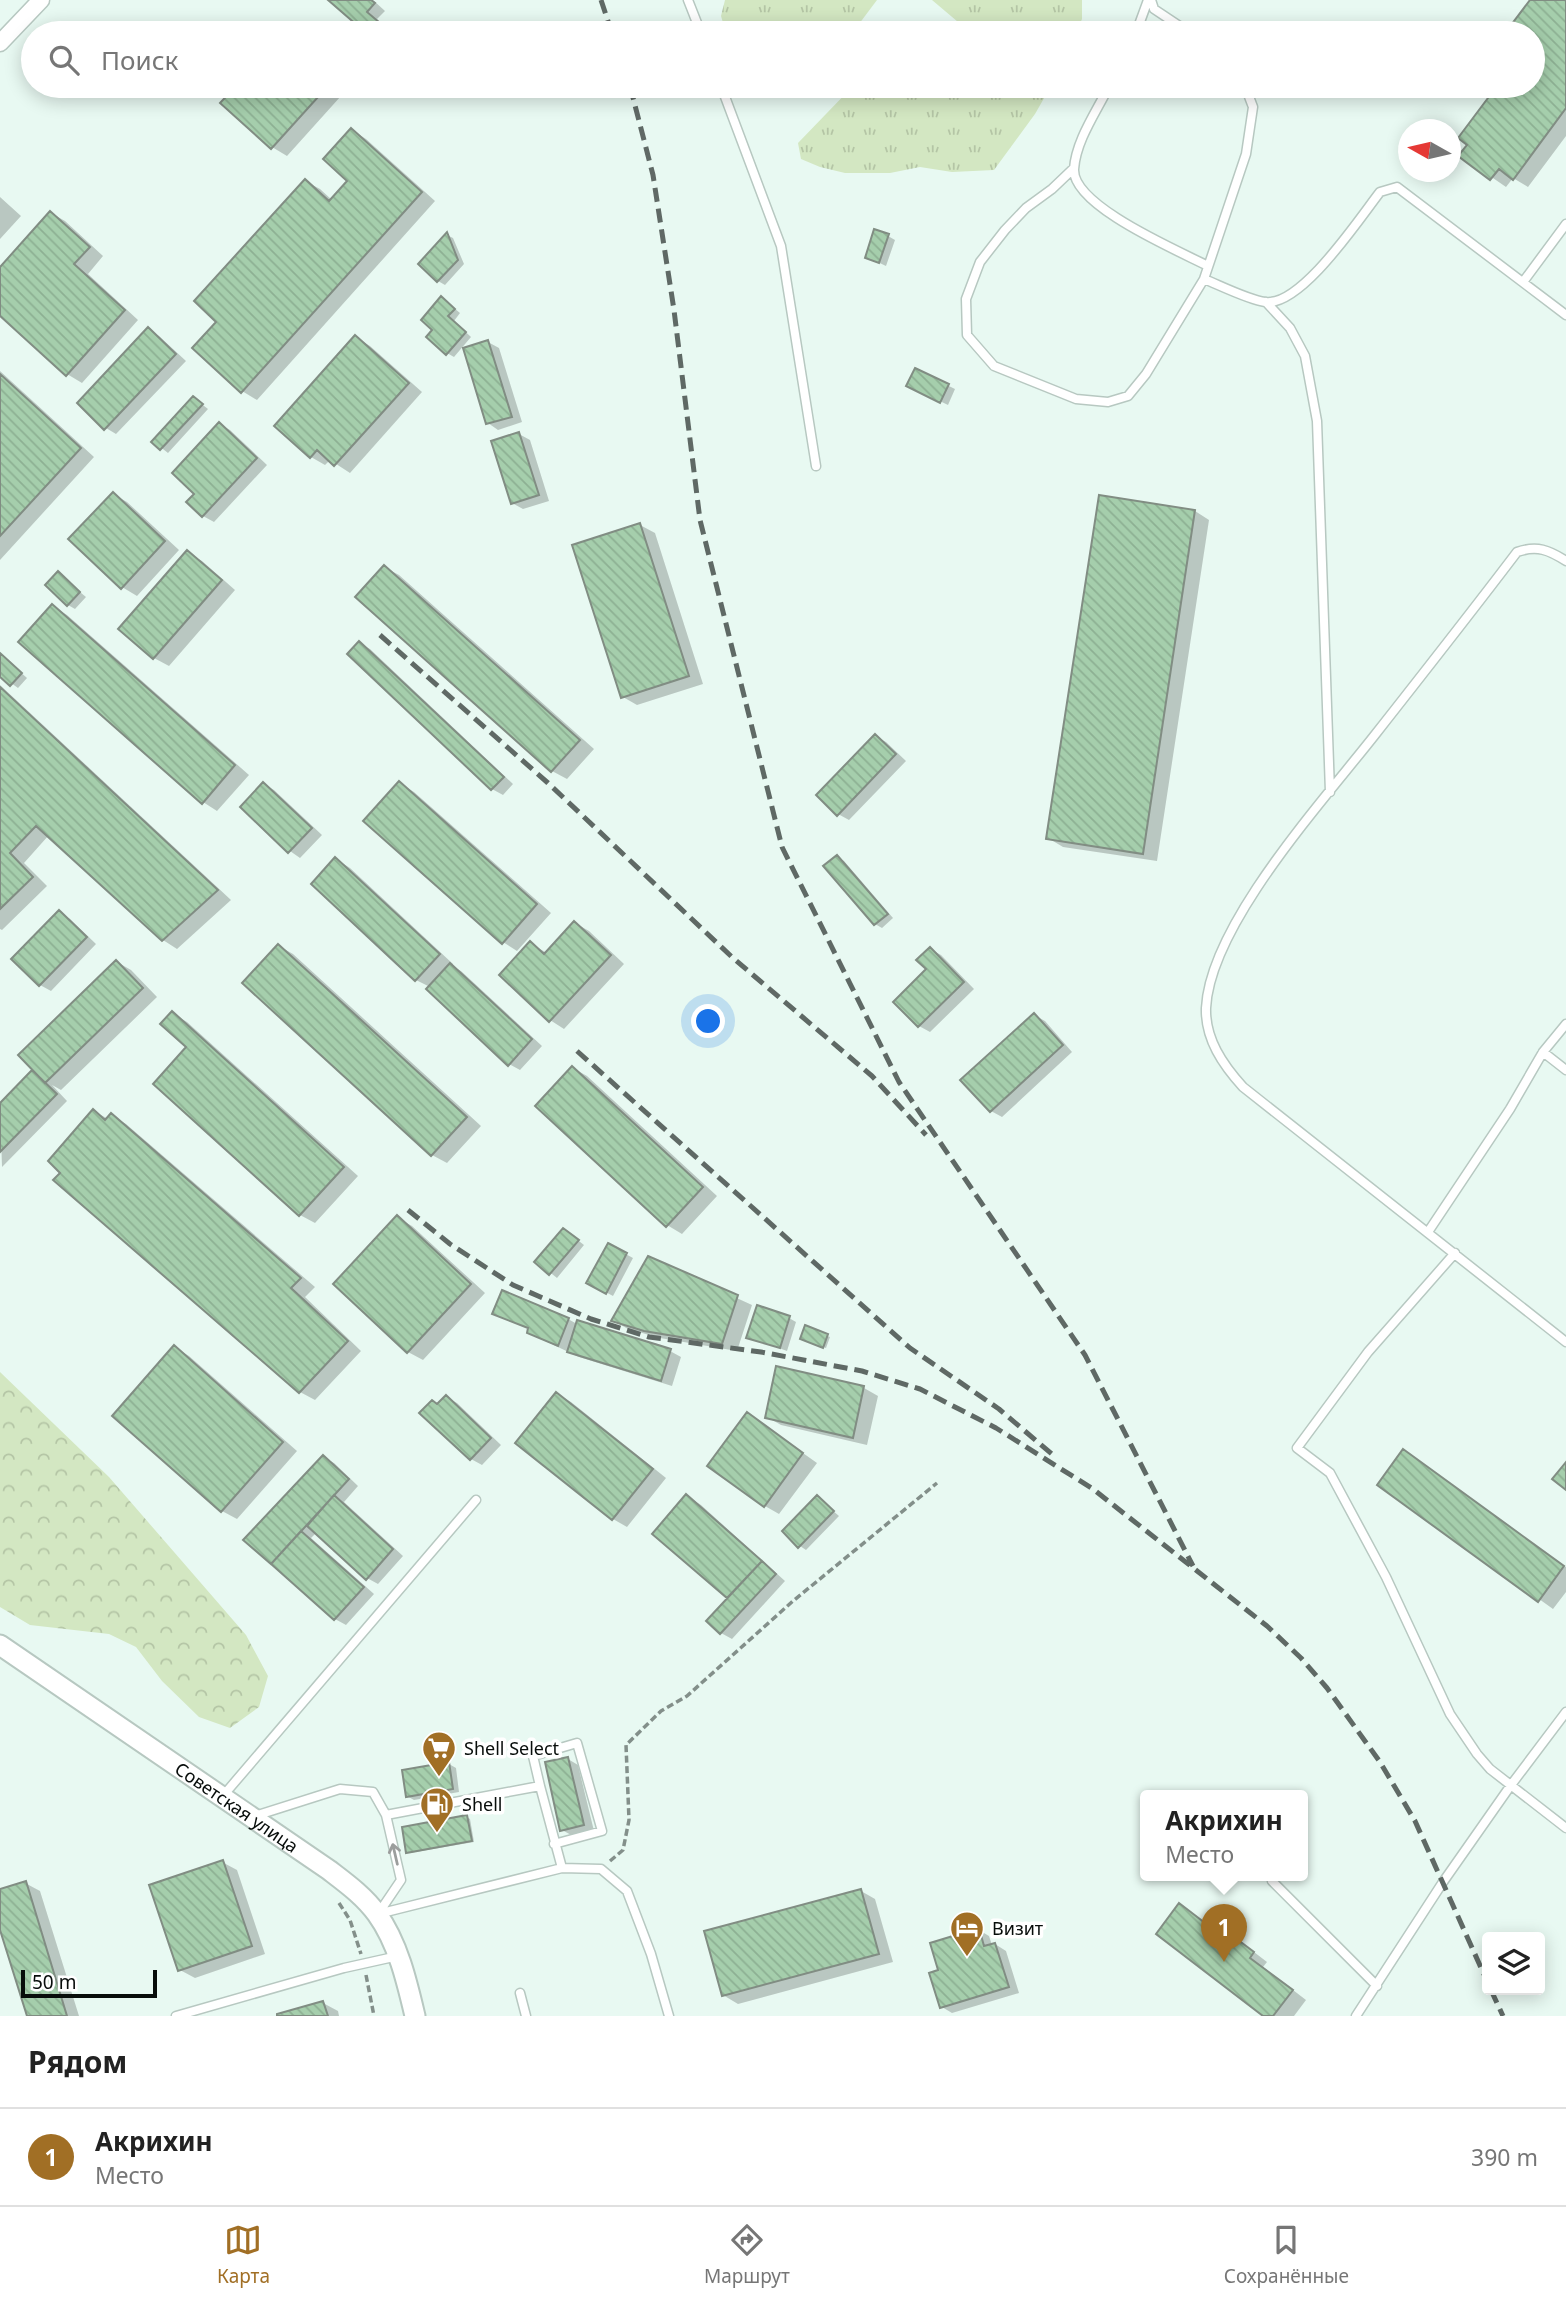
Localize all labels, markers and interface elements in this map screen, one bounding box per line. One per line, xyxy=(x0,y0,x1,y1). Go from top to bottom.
search box xyxy=(21,21,1545,98)
icon: search xyxy=(45,41,83,79)
text: Поиск xyxy=(101,42,178,78)
north arrow xyxy=(1398,119,1461,182)
your location xyxy=(691,1004,725,1038)
supermarket icon: Shell Select xyxy=(420,1729,458,1778)
place label: Shell Select xyxy=(464,1736,560,1760)
street label: Советская улица xyxy=(170,1756,303,1858)
fuel station icon: Shell xyxy=(418,1785,456,1834)
popup xyxy=(1140,1790,1308,1881)
place label: Shell xyxy=(462,1792,502,1816)
text: Акрихин xyxy=(1165,1802,1283,1838)
text: Место xyxy=(1165,1838,1234,1870)
one-way arrow xyxy=(387,1843,401,1866)
pin: 1 xyxy=(1201,1904,1247,1962)
hotel icon: Визит xyxy=(948,1909,986,1958)
place label: Визит xyxy=(992,1916,1044,1940)
map controls xyxy=(1482,1932,1545,1995)
button: layers xyxy=(1482,1932,1545,1995)
scale bar xyxy=(21,1967,158,1999)
text: 50 m xyxy=(32,1969,76,1995)
text: Рядом xyxy=(28,2041,127,2082)
text: Акрихин xyxy=(95,2123,213,2159)
text: 1 xyxy=(44,2141,58,2173)
text: 390 m xyxy=(1471,2141,1538,2173)
text: Место xyxy=(95,2159,164,2191)
tab: Карта xyxy=(217,2221,270,2289)
tab: Маршрут xyxy=(704,2221,790,2289)
tab: Сохранённые xyxy=(1224,2221,1349,2289)

